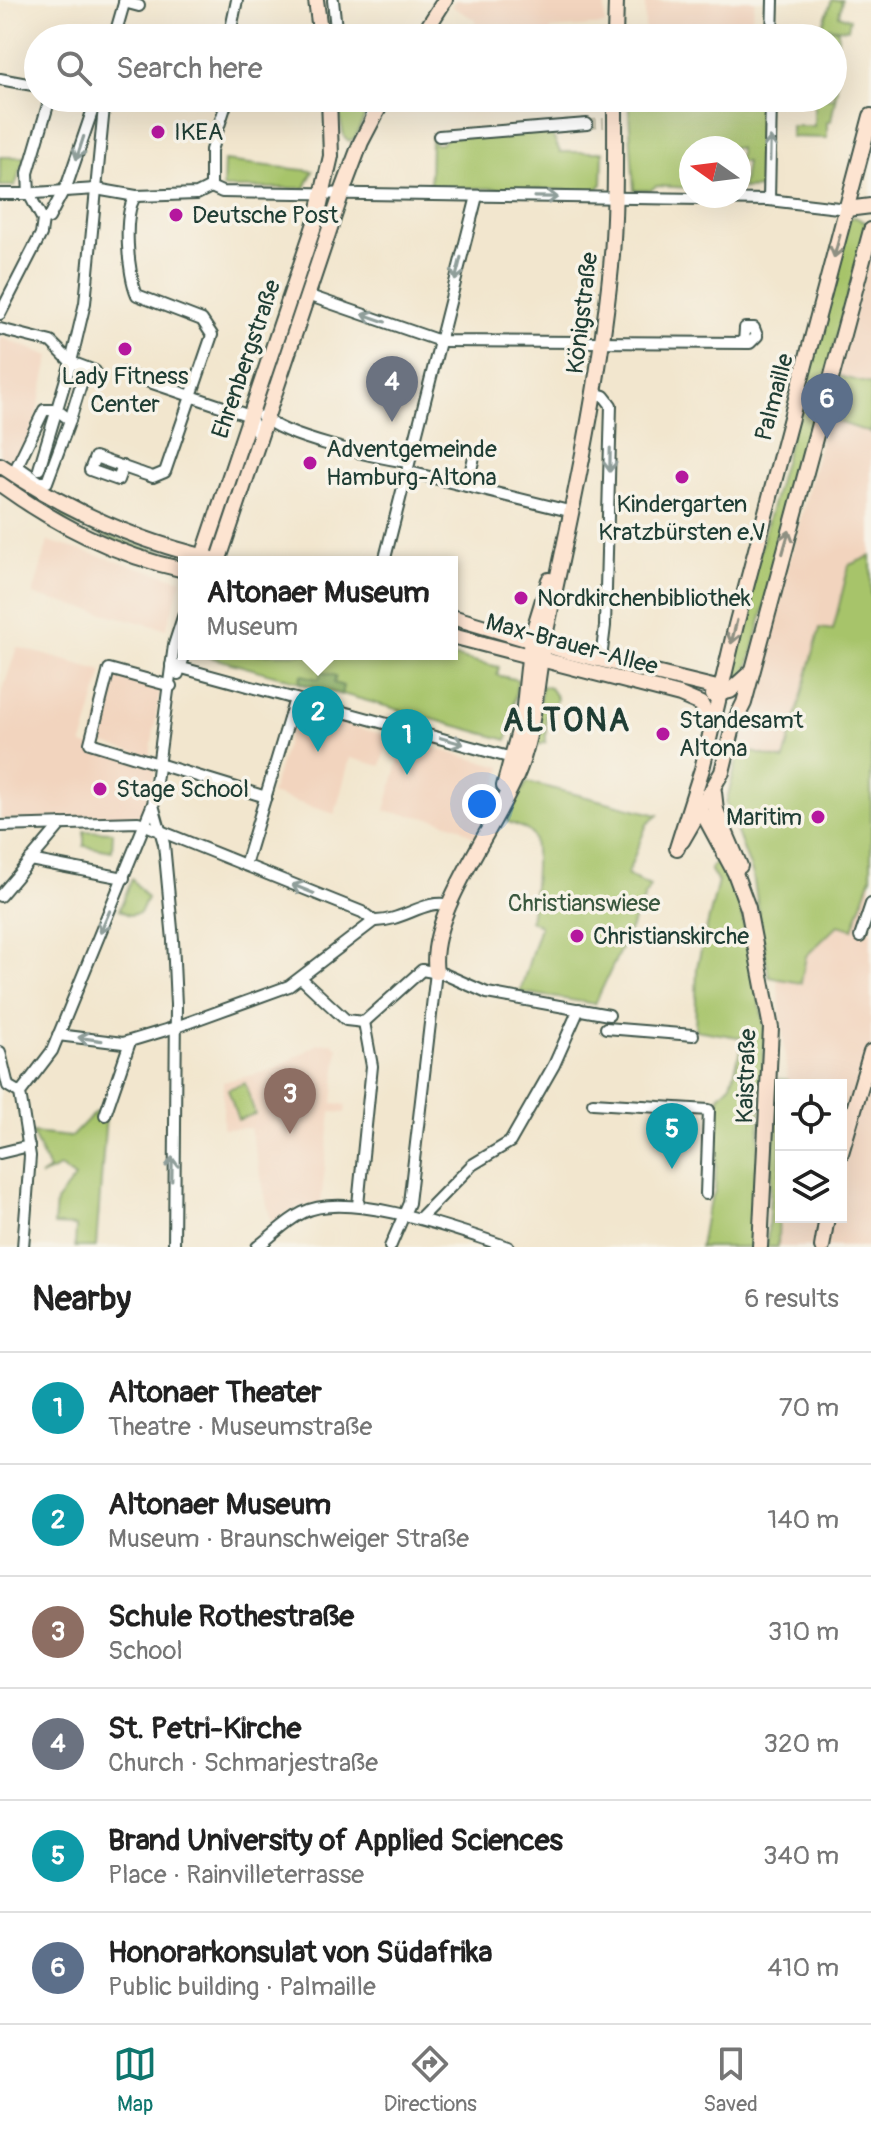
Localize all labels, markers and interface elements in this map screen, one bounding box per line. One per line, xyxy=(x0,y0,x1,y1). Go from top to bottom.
search box xyxy=(24,24,847,112)
icon: search xyxy=(52,46,96,90)
text: Search here xyxy=(116,50,263,87)
place label: IKEA xyxy=(174,118,223,147)
marker: IKEA xyxy=(149,123,167,141)
one-way arrow xyxy=(72,135,87,160)
north arrow xyxy=(679,136,751,208)
one-way arrow xyxy=(762,136,778,163)
one-way arrow xyxy=(532,189,559,205)
place label: Deutsche Post xyxy=(192,201,339,230)
marker: Deutsche Post xyxy=(167,206,185,224)
one-way arrow xyxy=(829,232,844,258)
street label: Königstraße xyxy=(561,250,604,376)
one-way arrow xyxy=(450,255,465,281)
street label: Ehrenbergstraße xyxy=(206,276,287,442)
one-way arrow xyxy=(362,310,386,324)
marker: Lady Fitness Center xyxy=(116,340,134,358)
street label: Palmaille xyxy=(749,350,800,444)
pin: 4 xyxy=(366,356,418,422)
place label: Lady Fitness Center xyxy=(61,362,189,419)
pin: 6 xyxy=(801,373,853,439)
place label: Adventgemeinde Hamburg-Altona xyxy=(326,435,497,492)
one-way arrow xyxy=(602,446,617,473)
marker: Adventgemeinde Hamburg-Altona xyxy=(301,454,319,472)
marker: Kindergarten Kratzbürsten e.V xyxy=(673,468,691,486)
place label: Kindergarten Kratzbürsten e.V xyxy=(598,490,766,547)
one-way arrow xyxy=(779,530,794,556)
popup xyxy=(178,556,458,660)
text: Altonaer Museum xyxy=(206,574,430,611)
place label: Nordkirchenbibliothek xyxy=(537,584,751,613)
marker: Nordkirchenbibliothek xyxy=(512,589,530,607)
street label: Max-Brauer-Allee xyxy=(483,608,661,681)
text: Museum xyxy=(206,611,298,643)
one-way arrow xyxy=(726,619,741,644)
pin: 2 xyxy=(292,686,344,752)
district label: ALTONA xyxy=(503,701,631,741)
place label: Standesamt Altona xyxy=(679,706,804,763)
pin: 1 xyxy=(381,709,433,775)
marker: Standesamt Altona xyxy=(654,725,672,743)
one-way arrow xyxy=(438,734,464,749)
place label: Stage School xyxy=(116,775,249,804)
marker: Stage School xyxy=(91,780,109,798)
your location xyxy=(462,784,502,824)
place label: Maritim xyxy=(726,803,802,832)
marker: Maritim xyxy=(809,808,827,826)
one-way arrow xyxy=(291,880,316,895)
park label: Christianswiese xyxy=(508,889,661,918)
one-way arrow xyxy=(97,910,112,934)
place label: Christianskirche xyxy=(593,922,749,951)
marker: Christianskirche xyxy=(568,927,586,945)
street label: Kaistraße xyxy=(730,1028,763,1124)
one-way arrow xyxy=(78,1031,103,1046)
pin: 3 xyxy=(264,1068,316,1134)
map controls xyxy=(775,1079,847,1223)
button: locate xyxy=(775,1079,847,1151)
pin: 5 xyxy=(646,1103,698,1169)
button: layers xyxy=(775,1151,847,1223)
one-way arrow xyxy=(165,1156,180,1183)
text: Nearby xyxy=(32,1278,131,1321)
text: 6 results xyxy=(744,1283,839,1315)
text: Altonaer Theater xyxy=(108,1374,322,1411)
text: 1 xyxy=(53,1392,63,1424)
text: 70 m xyxy=(779,1392,839,1424)
text: Theatre · Museumstraße xyxy=(108,1411,372,1443)
text: Altonaer Museum xyxy=(108,1486,331,1523)
text: 2 xyxy=(51,1504,65,1536)
text: 140 m xyxy=(767,1504,839,1536)
text: Museum · Braunschweiger Straße xyxy=(108,1523,469,1555)
text: Schule Rothestraße xyxy=(108,1598,354,1635)
text: 3 xyxy=(51,1616,65,1648)
text: 310 m xyxy=(768,1616,839,1648)
text: School xyxy=(108,1635,183,1667)
text: St. Petri-Kirche xyxy=(108,1710,301,1747)
text: 4 xyxy=(50,1728,66,1760)
text: 320 m xyxy=(763,1728,839,1760)
text: Church · Schmarjestraße xyxy=(108,1747,378,1779)
text: Brand University of Applied Sciences xyxy=(108,1822,563,1859)
text: 5 xyxy=(51,1840,65,1872)
text: 340 m xyxy=(763,1840,839,1872)
text: Place · Rainvilleterrasse xyxy=(108,1859,364,1891)
text: Honorarkonsulat von Südafrika xyxy=(108,1934,492,1971)
text: 6 xyxy=(50,1952,66,1984)
text: 410 m xyxy=(767,1952,839,1984)
text: Public building · Palmaille xyxy=(108,1971,376,2003)
tab: Map xyxy=(113,2042,157,2118)
tab: Directions xyxy=(384,2042,477,2118)
tab: Saved xyxy=(703,2042,758,2118)

